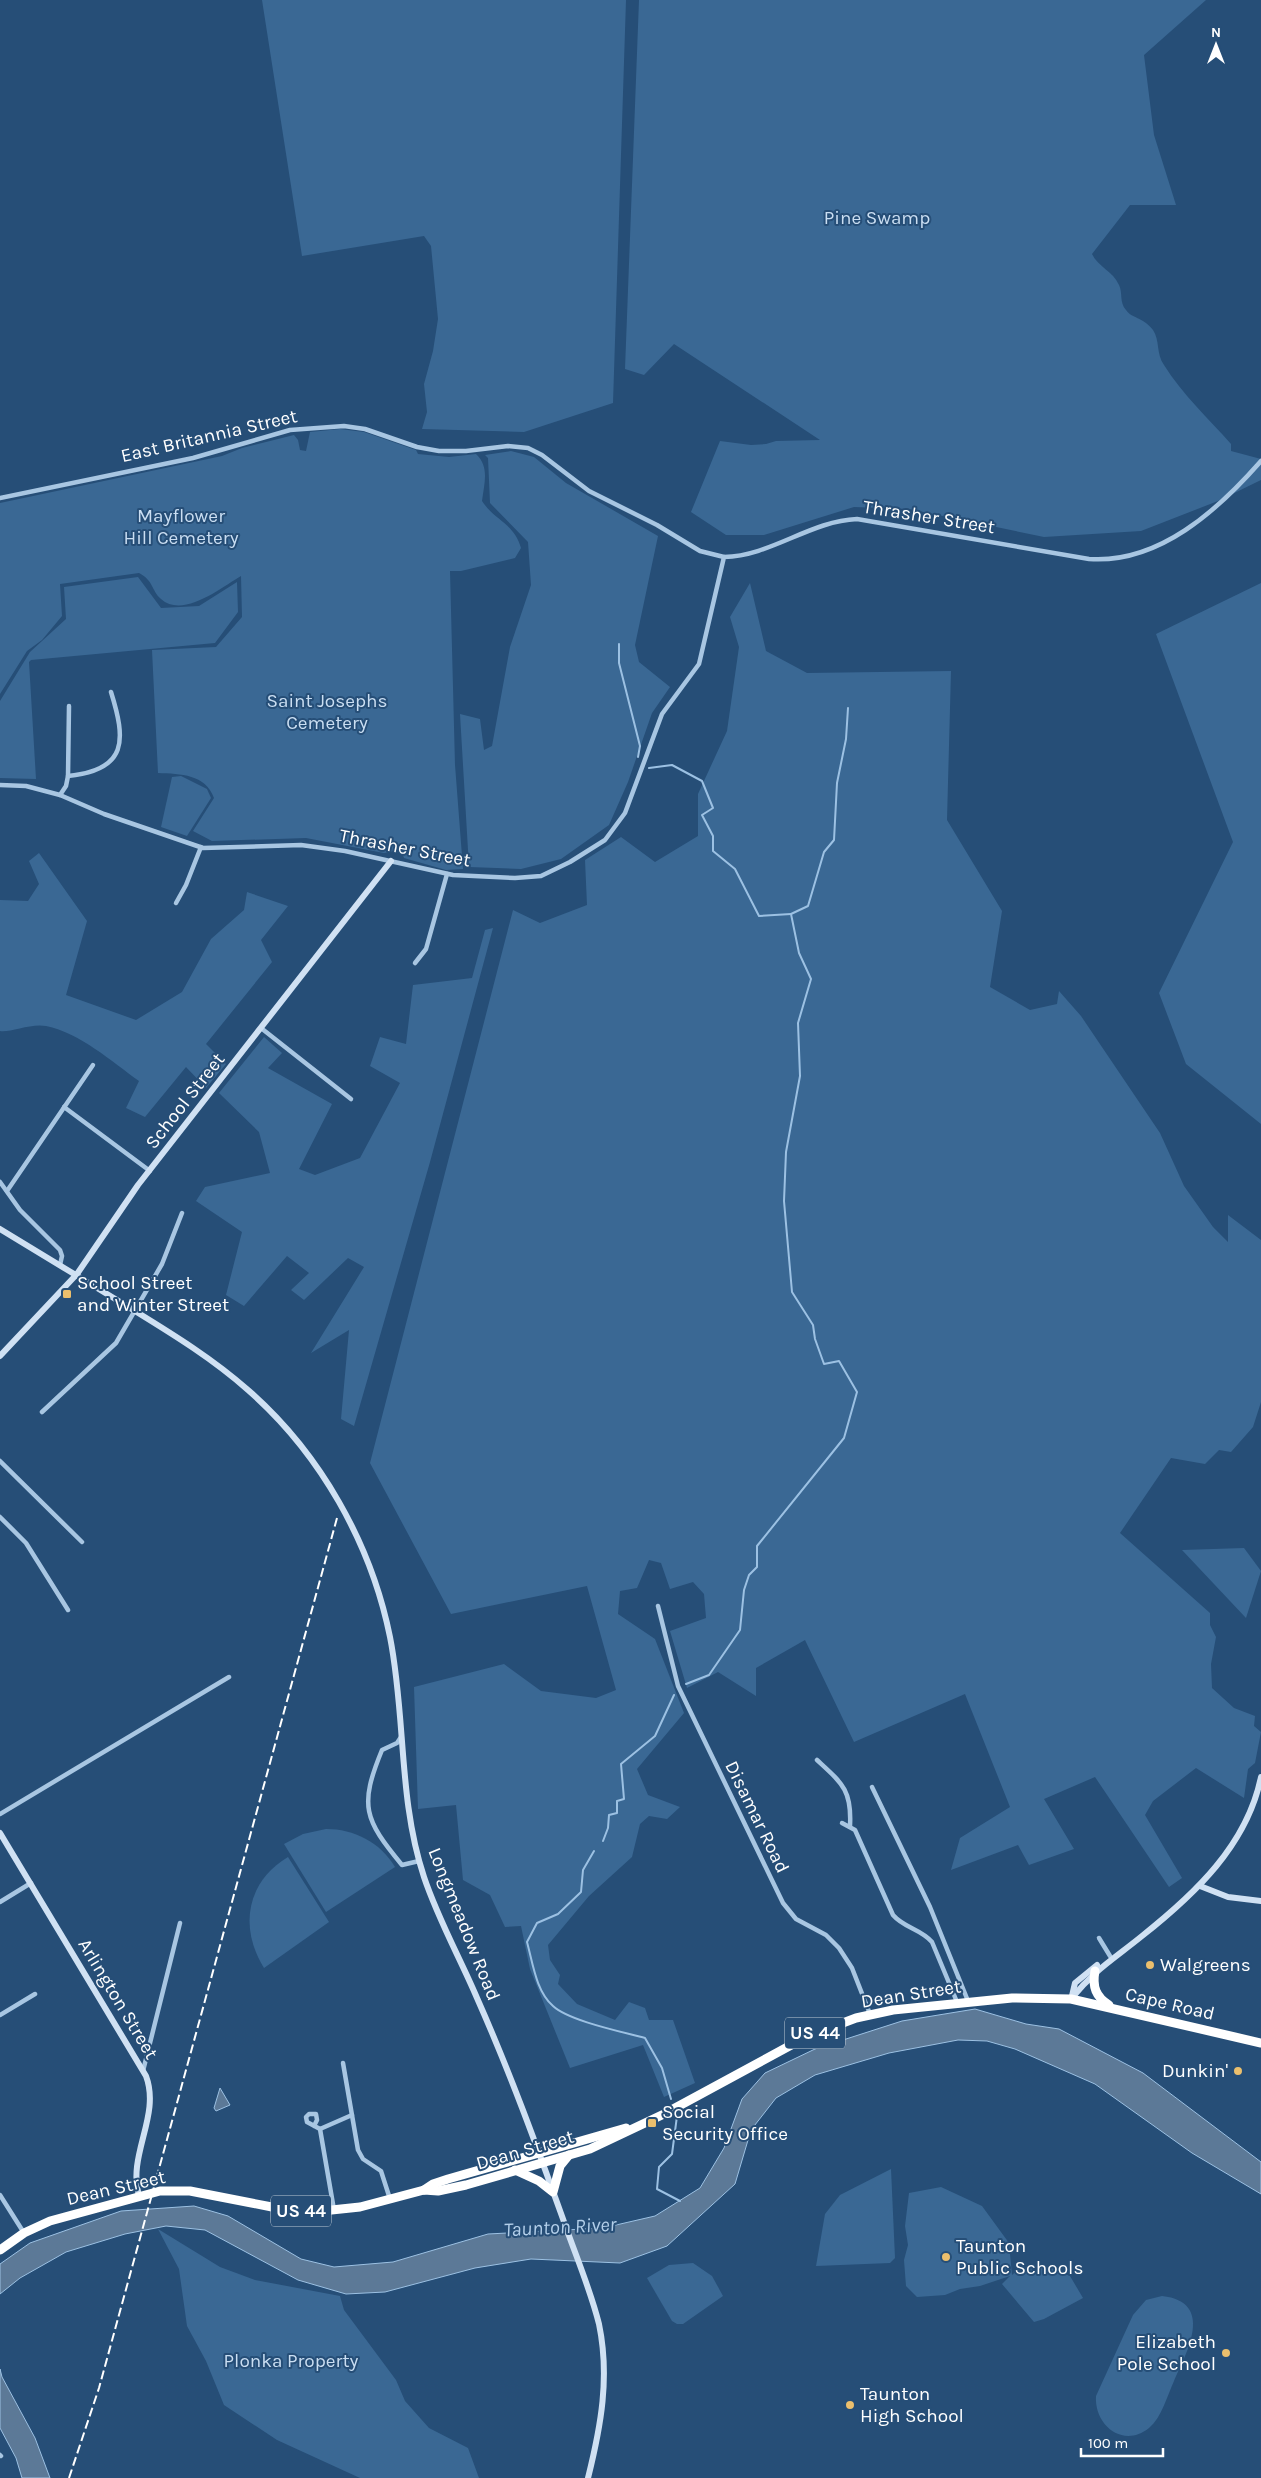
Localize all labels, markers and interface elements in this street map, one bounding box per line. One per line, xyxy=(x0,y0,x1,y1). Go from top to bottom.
north arrow xyxy=(1191,20,1241,70)
text: N xyxy=(1211,24,1221,41)
park label: Pine Swamp xyxy=(824,207,930,229)
street label: East Britannia Street xyxy=(119,405,299,467)
street label: Thrasher Street xyxy=(862,496,996,538)
park label: Mayflower Hill Cemetery xyxy=(123,505,239,549)
park label: Saint Josephs Cemetery xyxy=(266,690,388,734)
street label: Thrasher Street xyxy=(338,825,472,871)
street label: School Street xyxy=(141,1049,229,1153)
place label: School Street and Winter Street xyxy=(77,1272,229,1316)
marker: School Street and Winter Street xyxy=(61,1288,73,1300)
street label: Disamar Road xyxy=(720,1757,794,1877)
street label: Longmeadow Road xyxy=(423,1844,505,2004)
street label: Arlington Street xyxy=(73,1935,163,2063)
place label: Walgreens xyxy=(1160,1954,1251,1976)
marker: Walgreens xyxy=(1144,1959,1156,1971)
street label: Dean Street xyxy=(859,1975,963,2013)
street label: Cape Road xyxy=(1123,1983,1217,2025)
road number: US 44 xyxy=(785,2018,845,2048)
place label: Dunkin' xyxy=(1162,2060,1228,2082)
marker: Dunkin' xyxy=(1232,2065,1244,2077)
place label: Social Security Office xyxy=(662,2101,788,2145)
marker: Social Security Office xyxy=(646,2117,658,2129)
street label: Dean Street xyxy=(473,2126,577,2174)
street label: Dean Street xyxy=(64,2166,168,2210)
road number: US 44 xyxy=(271,2196,331,2226)
water label: Taunton River xyxy=(503,2213,618,2241)
place label: Taunton Public Schools xyxy=(956,2235,1083,2279)
marker: Taunton Public Schools xyxy=(940,2251,952,2263)
place label: Elizabeth Pole School xyxy=(1117,2331,1216,2375)
marker: Elizabeth Pole School xyxy=(1220,2347,1232,2359)
park label: Plonka Property xyxy=(224,2350,359,2372)
place label: Taunton High School xyxy=(860,2383,964,2427)
marker: Taunton High School xyxy=(844,2399,856,2411)
scale bar xyxy=(1081,2426,1164,2458)
text: 100 m xyxy=(1088,2434,1128,2452)

